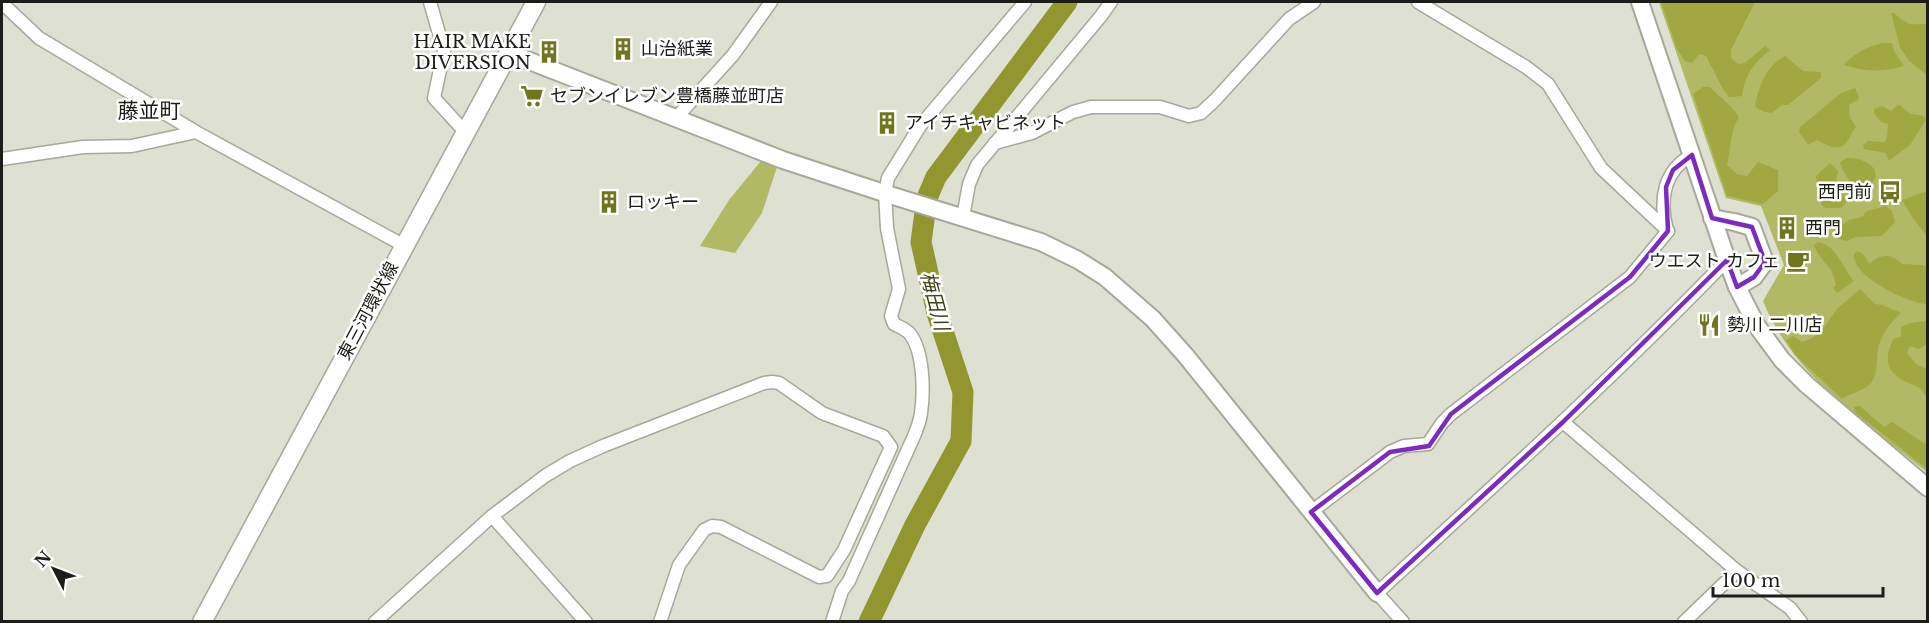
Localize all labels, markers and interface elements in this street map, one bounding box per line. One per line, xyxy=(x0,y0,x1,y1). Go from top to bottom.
place label: HAIR MAKE DIVERSION xyxy=(414,31,531,74)
building icon: 山治紙業 xyxy=(610,36,636,62)
place label: 山治紙業 xyxy=(641,38,713,60)
building icon: HAIR MAKE DIVERSION xyxy=(536,39,562,65)
supermarket icon: セブンイレブン豊橋藤並町店 xyxy=(519,83,545,109)
place label: セブンイレブン豊橋藤並町店 xyxy=(550,85,784,107)
district label: 藤並町 xyxy=(118,98,181,124)
building icon: アイチキャビネット xyxy=(874,110,900,136)
place label: アイチキャビネット xyxy=(905,112,1066,134)
bus stop icon: 西門前 xyxy=(1877,179,1903,205)
place label: 西門前 xyxy=(1818,181,1872,203)
building icon: ロッキー xyxy=(596,189,622,215)
place label: ロッキー xyxy=(627,191,699,213)
building icon: 西門 xyxy=(1774,215,1800,241)
place label: 西門 xyxy=(1805,217,1841,239)
cafe icon: ウエスト カフェ xyxy=(1785,248,1811,274)
place label: ウエスト カフェ xyxy=(1649,250,1780,272)
street label: 東三河環状線 xyxy=(333,258,403,364)
water label: 梅田川 xyxy=(916,269,955,335)
restaurant icon: 勢川 二川店 xyxy=(1696,312,1722,338)
place label: 勢川 二川店 xyxy=(1727,314,1822,336)
north arrow xyxy=(24,539,84,599)
text: N xyxy=(30,547,55,571)
scale bar xyxy=(1713,560,1882,598)
text: 100 m xyxy=(1722,570,1780,592)

